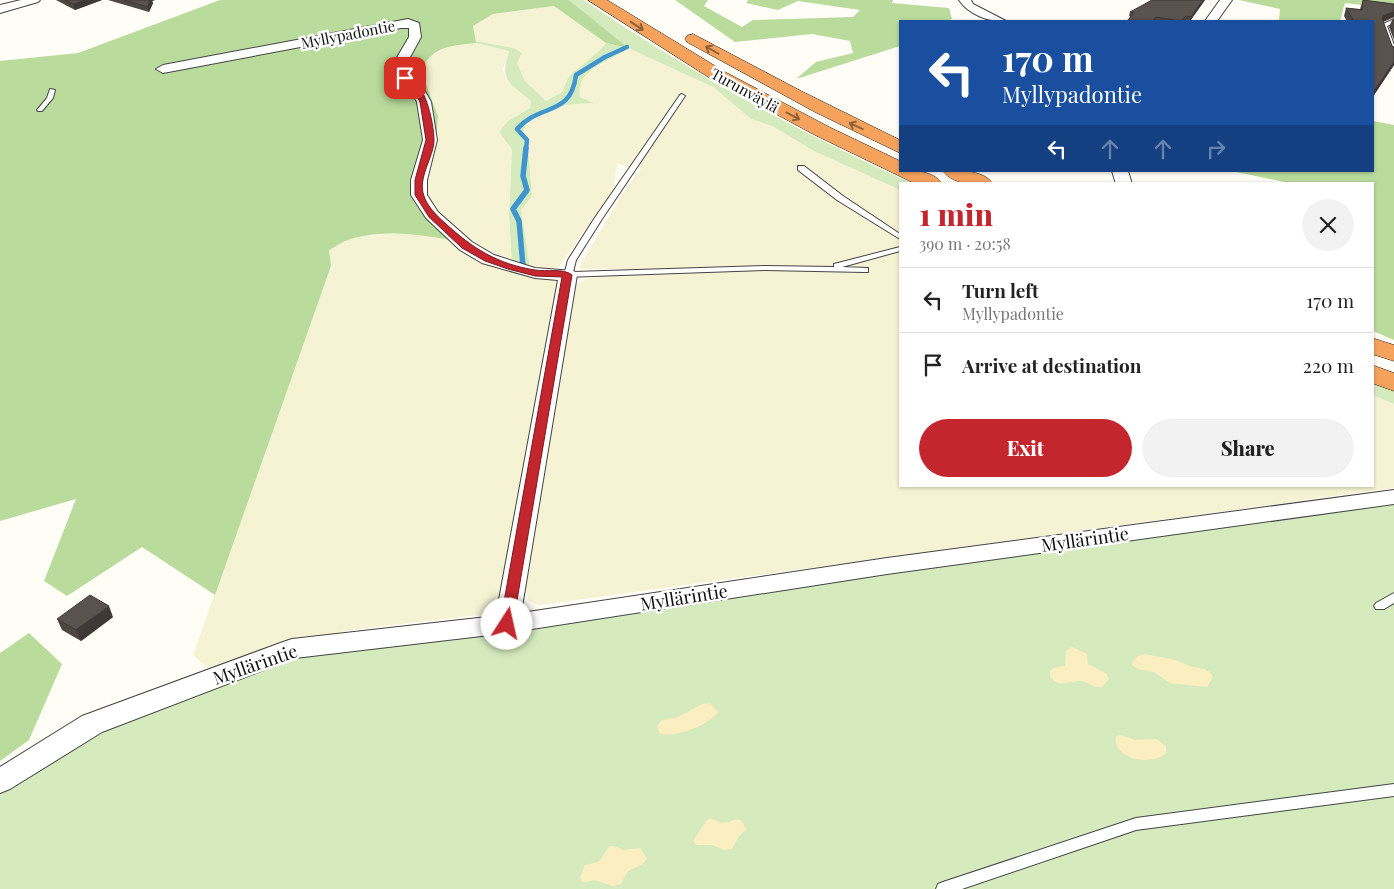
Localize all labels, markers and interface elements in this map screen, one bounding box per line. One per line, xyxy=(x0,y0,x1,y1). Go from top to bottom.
street label: Myllypadontie xyxy=(299,15,397,53)
one-way arrow xyxy=(629,22,643,32)
text: 170 m xyxy=(1002,34,1094,81)
icon: left xyxy=(919,40,984,105)
one-way arrow xyxy=(705,45,720,55)
pin xyxy=(384,57,426,99)
street label: Turunväylä xyxy=(707,63,783,117)
icon: arrive xyxy=(391,64,419,92)
text: Myllypadontie xyxy=(1002,79,1142,109)
one-way arrow xyxy=(785,111,800,121)
one-way arrow xyxy=(849,121,864,130)
icon: left xyxy=(1043,135,1071,163)
icon: ahead xyxy=(1096,135,1124,163)
icon: ahead xyxy=(1149,135,1177,163)
icon: right xyxy=(1202,135,1230,163)
text: 1 min xyxy=(919,194,993,234)
button: close xyxy=(1302,199,1354,251)
text: 390 m · 20:58 xyxy=(919,233,1011,254)
text: Turn left xyxy=(962,277,1039,303)
icon: left xyxy=(919,286,947,314)
text: 170 m xyxy=(1306,287,1354,313)
text: Myllypadontie xyxy=(962,303,1064,324)
icon: arrive xyxy=(919,351,947,379)
text: Arrive at destination xyxy=(962,352,1142,378)
text: 220 m xyxy=(1303,352,1354,378)
button: Exit xyxy=(919,419,1132,477)
button: Share xyxy=(1142,419,1354,477)
street label: Myllärintie xyxy=(1040,521,1130,557)
street label: Myllärintie xyxy=(639,578,729,616)
position arrow xyxy=(480,597,532,649)
street label: Myllärintie xyxy=(209,638,301,690)

